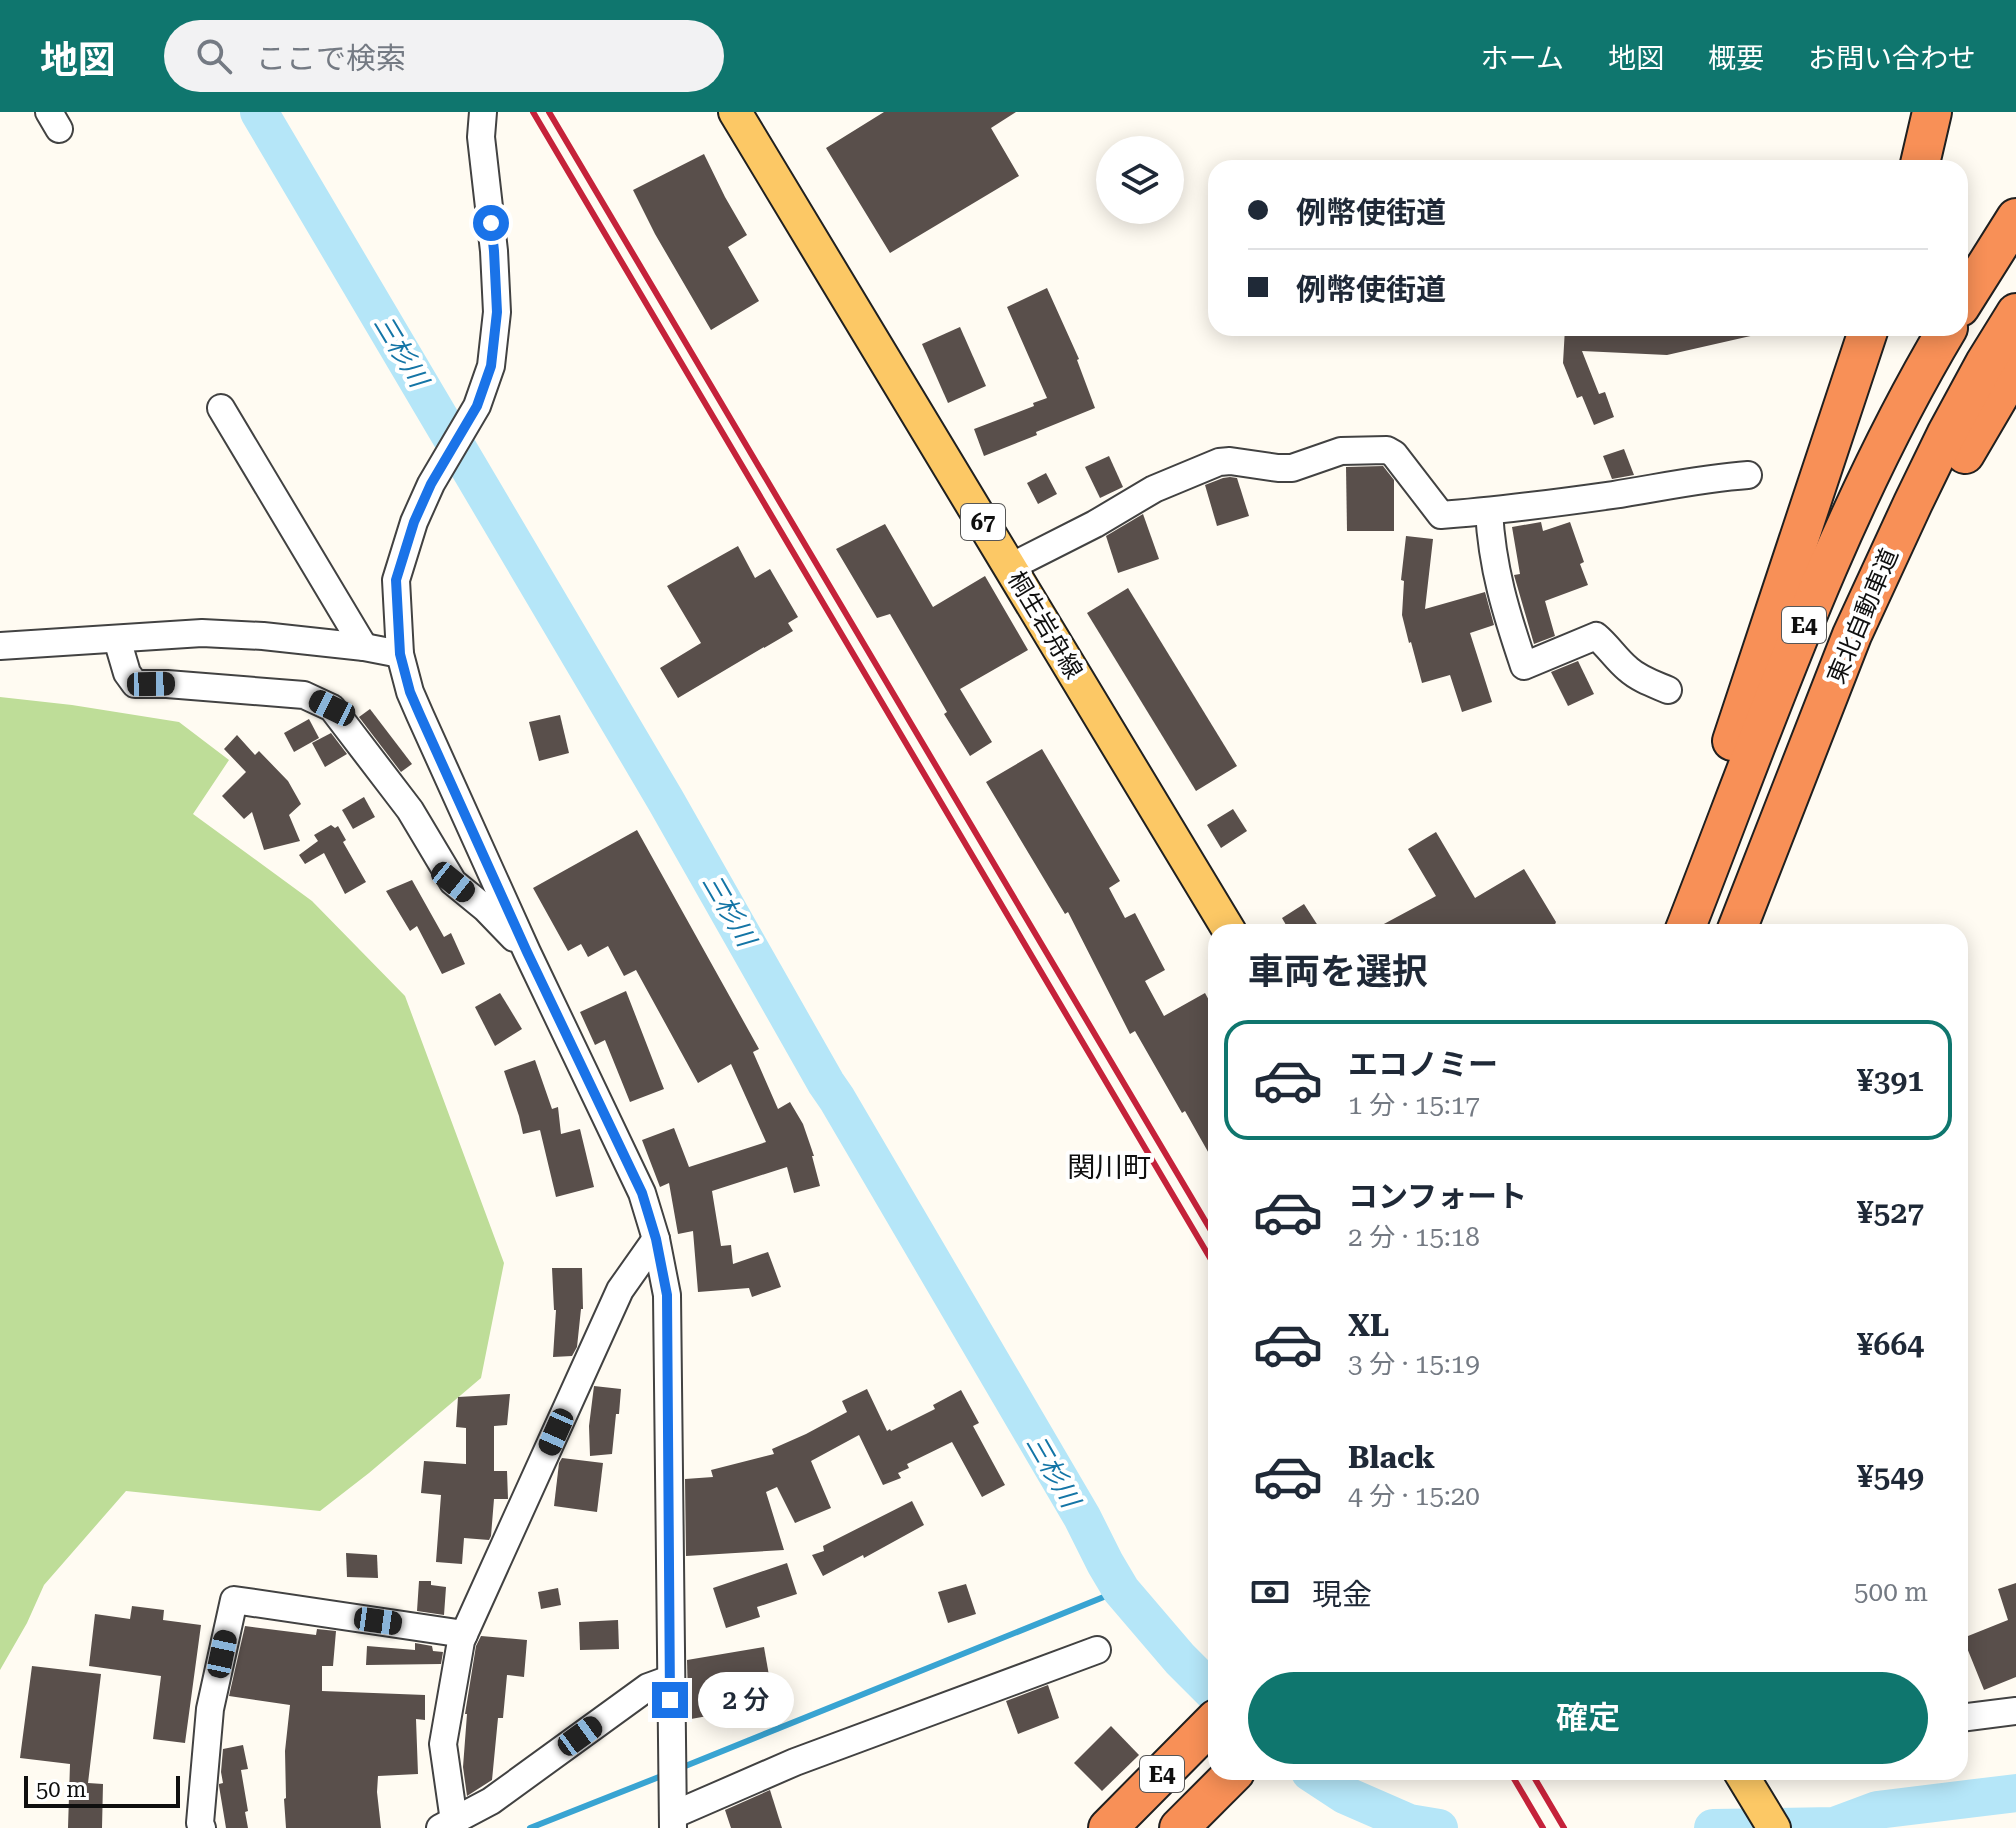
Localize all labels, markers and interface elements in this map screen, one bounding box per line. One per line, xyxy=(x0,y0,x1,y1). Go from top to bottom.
search box xyxy=(164,20,724,92)
icon: search xyxy=(192,34,236,78)
text: 地図 xyxy=(40,38,116,82)
text: ここで検索 xyxy=(256,41,406,76)
text: ホーム xyxy=(1481,42,1564,75)
text: 地図 xyxy=(1608,42,1664,75)
text: 概要 xyxy=(1708,42,1764,75)
text: お問い合わせ xyxy=(1808,42,1976,75)
map controls xyxy=(1096,136,1184,224)
button: layers xyxy=(1096,136,1184,224)
text: 例幣使街道 xyxy=(1296,195,1446,230)
route start xyxy=(473,205,509,241)
text: 例幣使街道 xyxy=(1296,272,1446,307)
water label: 三杉川 xyxy=(368,310,435,395)
road number: 67 xyxy=(961,504,1005,540)
street label: 東北自動車道 xyxy=(1822,544,1904,688)
street label: 桐生岩舟線 xyxy=(1002,566,1088,684)
road number: E4 xyxy=(1782,607,1826,643)
car xyxy=(127,672,175,696)
car xyxy=(305,687,359,729)
car xyxy=(427,858,479,906)
water label: 三杉川 xyxy=(697,869,763,954)
text: 車両を選択 xyxy=(1248,951,1428,993)
icon: car xyxy=(1252,1044,1324,1116)
text: エコノミー xyxy=(1348,1047,1498,1082)
text: ¥391 xyxy=(1857,1063,1924,1098)
text: 1 分 · 15:17 xyxy=(1348,1090,1480,1120)
district label: 関川町 xyxy=(1067,1151,1151,1184)
icon: car xyxy=(1252,1176,1324,1248)
text: コンフォート xyxy=(1348,1179,1527,1214)
text: ¥527 xyxy=(1857,1195,1924,1230)
text: 2 分 · 15:18 xyxy=(1348,1222,1480,1252)
icon: car xyxy=(1252,1308,1324,1380)
text: XL xyxy=(1348,1308,1389,1343)
text: ¥664 xyxy=(1857,1327,1924,1362)
text: 3 分 · 15:19 xyxy=(1348,1349,1480,1379)
car xyxy=(535,1405,577,1459)
water label: 三杉川 xyxy=(1021,1430,1087,1515)
icon: car xyxy=(1252,1440,1324,1512)
text: Black xyxy=(1348,1440,1435,1475)
text: ¥549 xyxy=(1857,1459,1924,1494)
text: 4 分 · 15:20 xyxy=(1348,1481,1480,1511)
icon: cash xyxy=(1248,1570,1292,1614)
text: 現金 xyxy=(1312,1577,1372,1612)
text: 500 m xyxy=(1854,1577,1928,1607)
car xyxy=(353,1606,403,1636)
car xyxy=(205,1628,239,1680)
callout: 2 分 xyxy=(698,1672,794,1728)
button: 確定 xyxy=(1248,1672,1928,1764)
route end xyxy=(652,1682,688,1718)
text: 2 分 xyxy=(722,1685,770,1715)
car xyxy=(554,1712,606,1760)
road number: E4 xyxy=(1140,1756,1184,1792)
scale bar xyxy=(24,1772,180,1808)
text: 50 m xyxy=(36,1777,86,1802)

